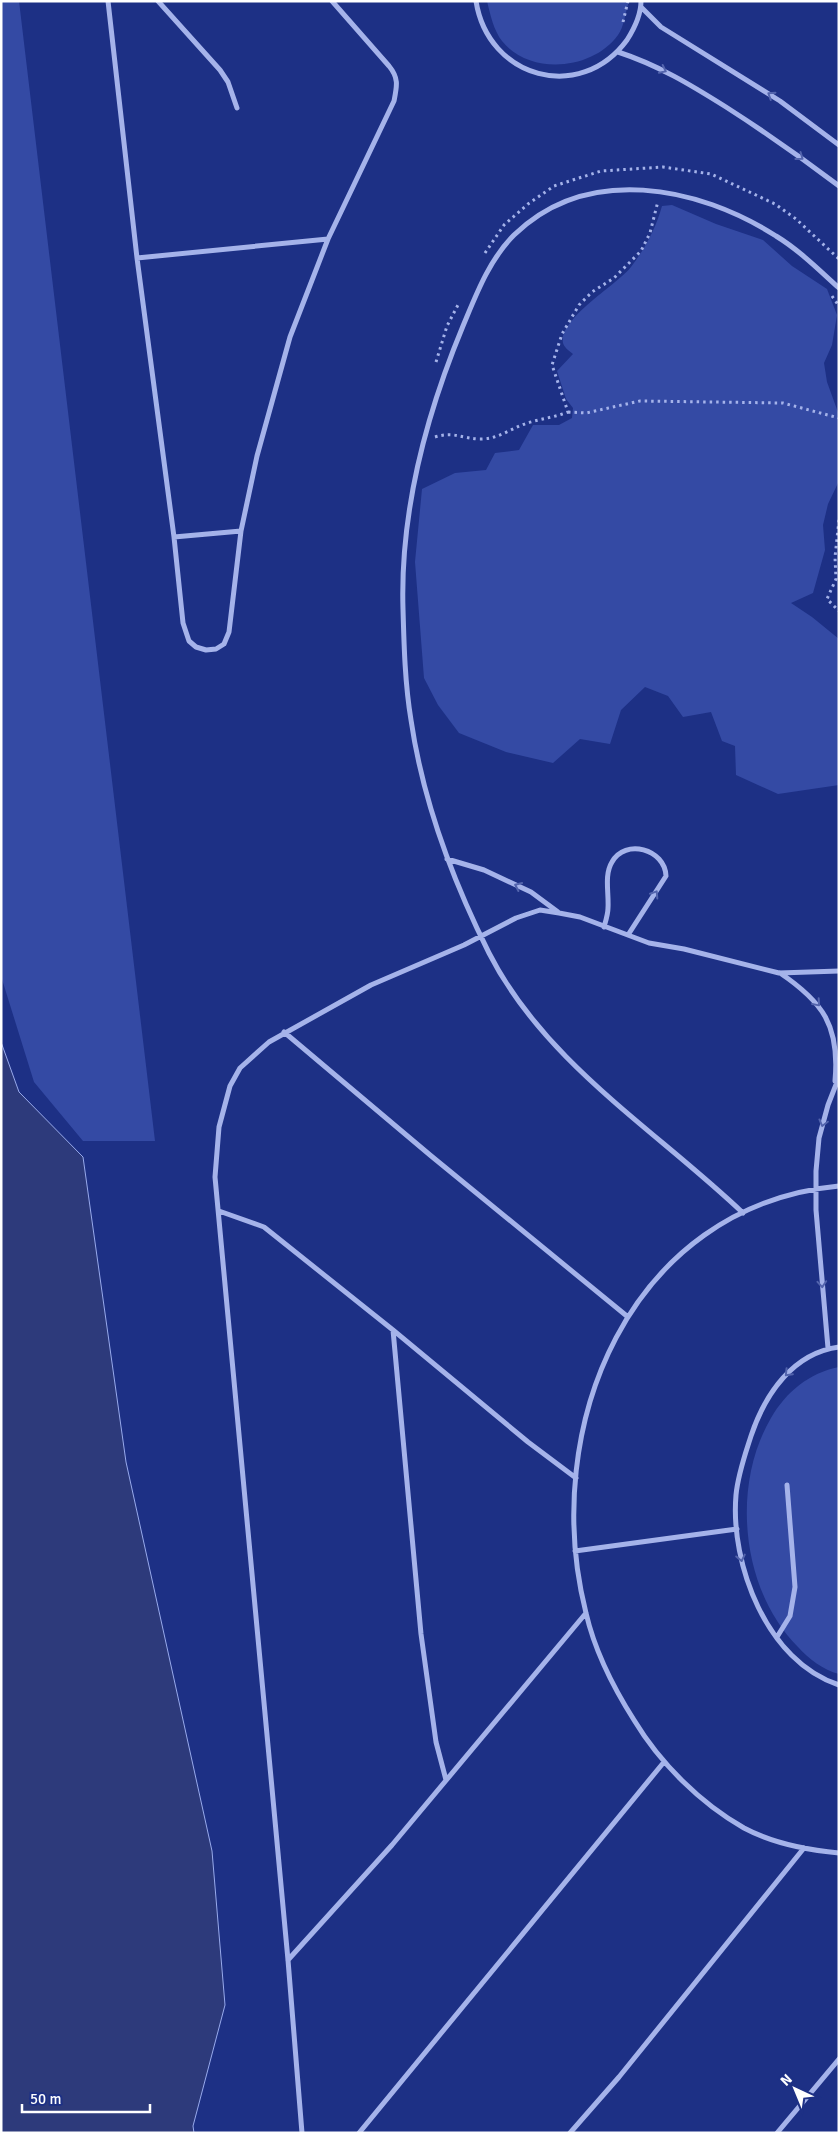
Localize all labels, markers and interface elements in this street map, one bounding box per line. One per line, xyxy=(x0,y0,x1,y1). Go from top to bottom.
one-way arrow xyxy=(658,64,667,74)
one-way arrow xyxy=(767,92,776,102)
one-way arrow xyxy=(794,151,803,159)
one-way arrow xyxy=(514,882,523,892)
one-way arrow xyxy=(649,891,658,900)
one-way arrow xyxy=(812,998,821,1007)
one-way arrow xyxy=(818,1118,828,1126)
one-way arrow xyxy=(817,1281,828,1289)
one-way arrow xyxy=(784,1368,793,1377)
one-way arrow xyxy=(735,1553,746,1562)
north arrow xyxy=(770,2064,820,2114)
text: N xyxy=(777,2071,796,2090)
scale bar xyxy=(22,2082,150,2114)
text: 50 m xyxy=(30,2090,61,2108)

